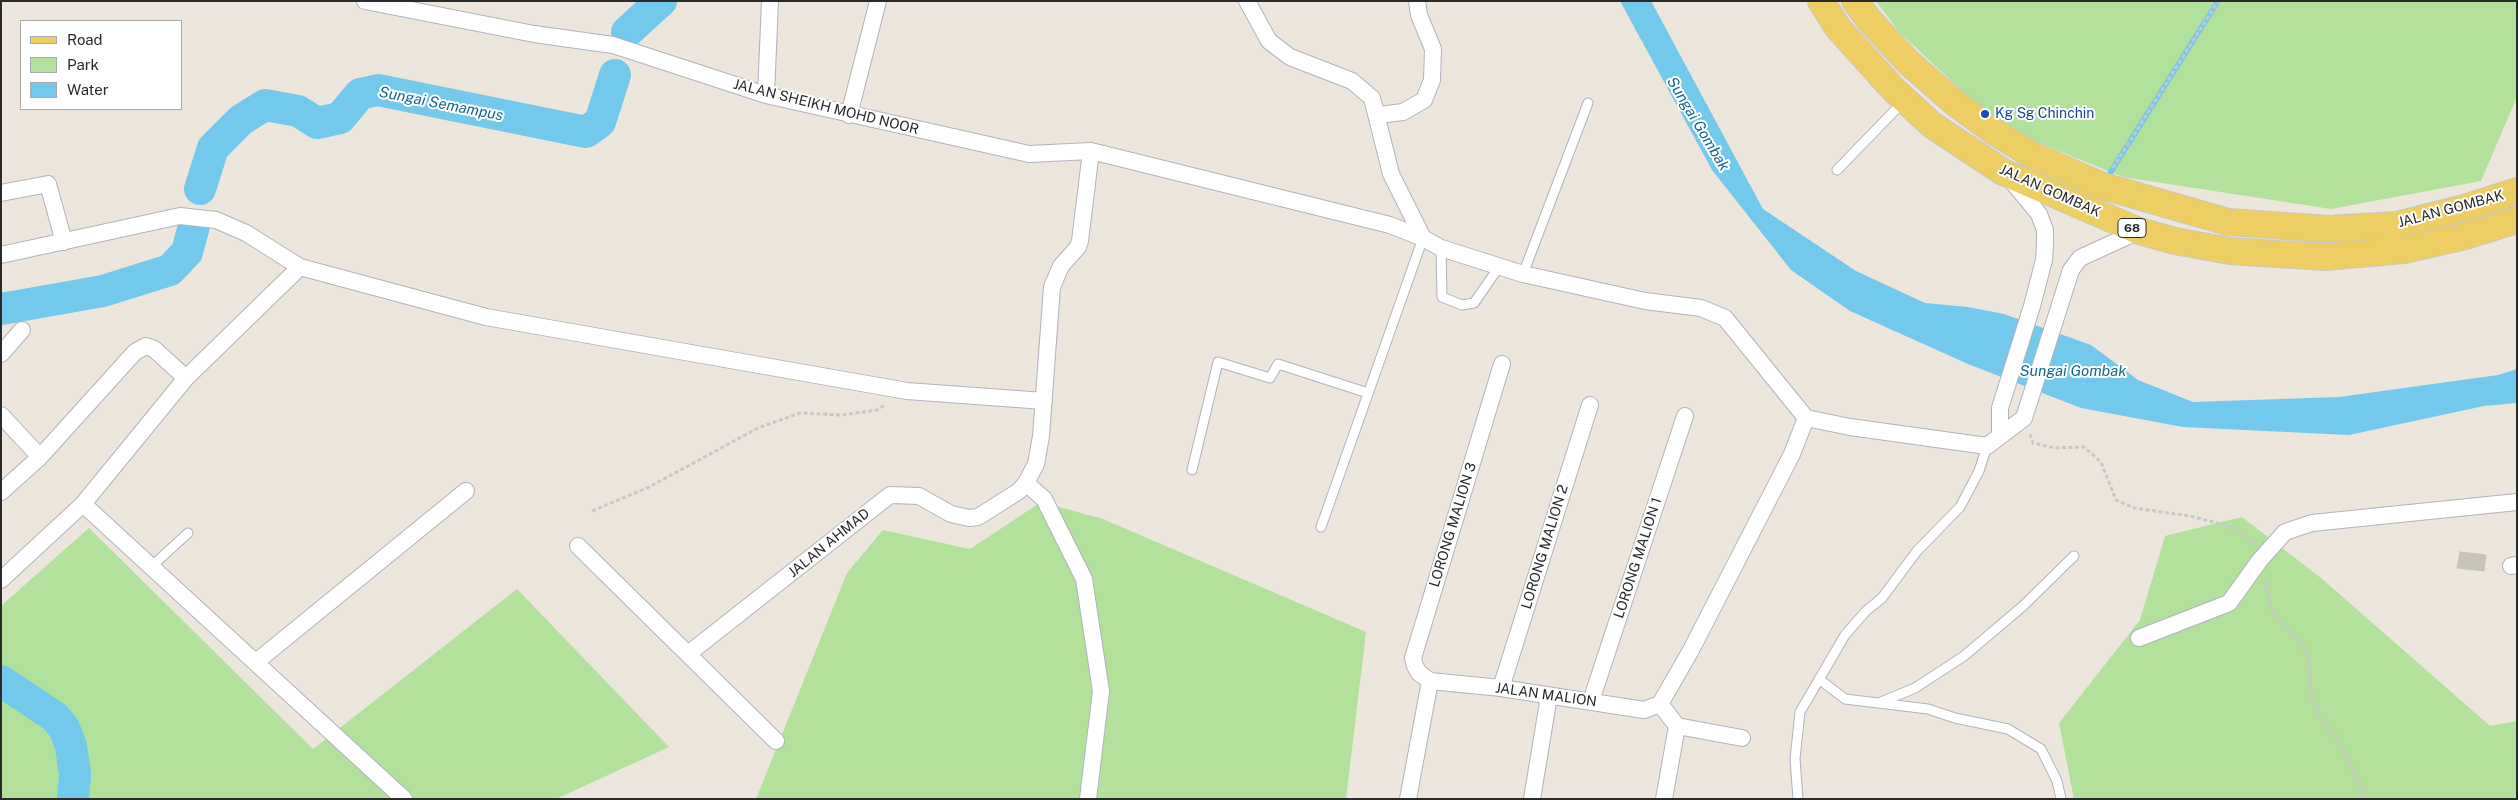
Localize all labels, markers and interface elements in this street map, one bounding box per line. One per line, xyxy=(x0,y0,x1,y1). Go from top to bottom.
legend xyxy=(20,20,182,110)
text: Road xyxy=(67,31,103,48)
text: Park xyxy=(67,56,99,73)
water label: Sungai Gombak xyxy=(1663,74,1733,174)
street label: JALAN SHEIKH MOHD NOOR xyxy=(732,76,920,138)
text: Water xyxy=(67,81,109,98)
water label: Sungai Semampus xyxy=(377,83,505,125)
place label: Kg Sg Chinchin xyxy=(1995,106,2094,122)
marker: Kg Sg Chinchin xyxy=(1979,108,1991,120)
street label: JALAN GOMBAK xyxy=(1997,161,2103,221)
street label: JALAN GOMBAK xyxy=(2396,187,2506,231)
road number: 68 xyxy=(2118,218,2146,238)
water label: Sungai Gombak xyxy=(2020,362,2126,380)
street label: LORONG MALION 3 xyxy=(1426,461,1480,589)
street label: LORONG MALION 2 xyxy=(1518,483,1572,611)
street label: LORONG MALION 1 xyxy=(1611,495,1665,621)
street label: JALAN AHMAD xyxy=(785,505,873,581)
street label: JALAN MALION xyxy=(1494,680,1598,710)

